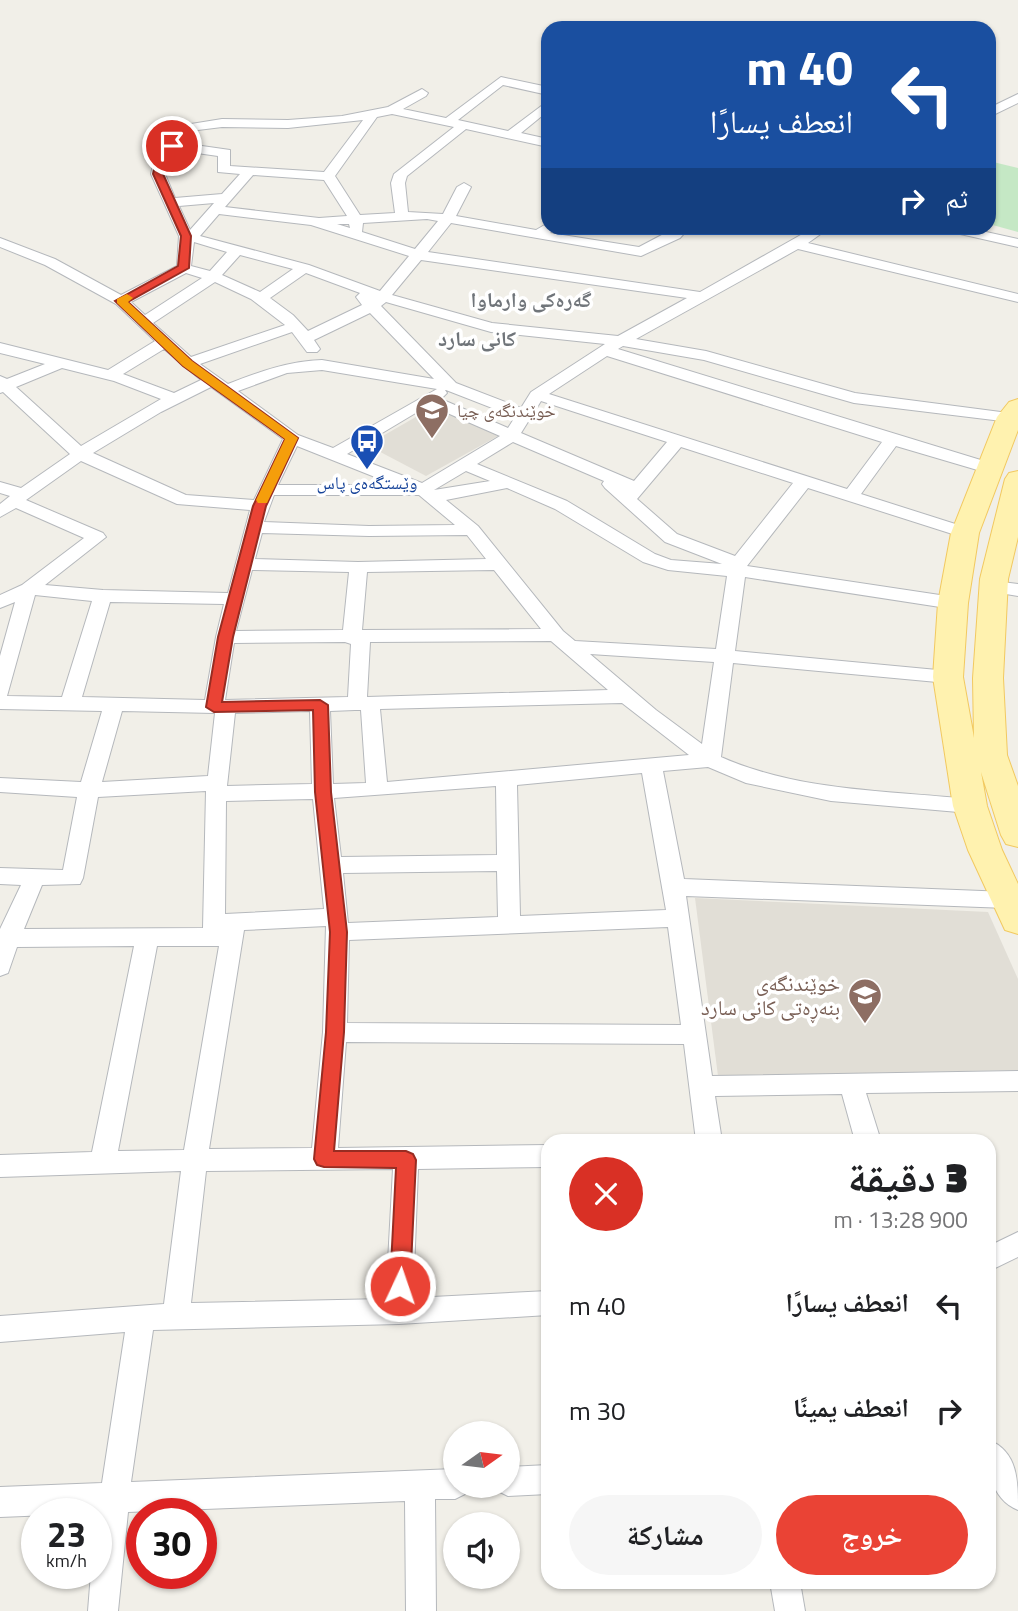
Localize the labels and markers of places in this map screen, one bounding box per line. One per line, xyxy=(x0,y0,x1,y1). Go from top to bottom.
pin xyxy=(142,116,202,176)
school or university icon: خوێندنگەی چیا xyxy=(413,391,451,440)
place label: خوێندنگەی چیا xyxy=(457,397,556,424)
bus stop icon: وێستگەەی پاس xyxy=(348,422,386,471)
place label: وێستگەەی پاس xyxy=(317,469,417,496)
place label: خوێندنگەی بنەڕەتی کانی سارد xyxy=(701,967,840,1024)
school or university icon: خوێندنگەی بنەڕەتی کانی سارد xyxy=(846,976,884,1025)

